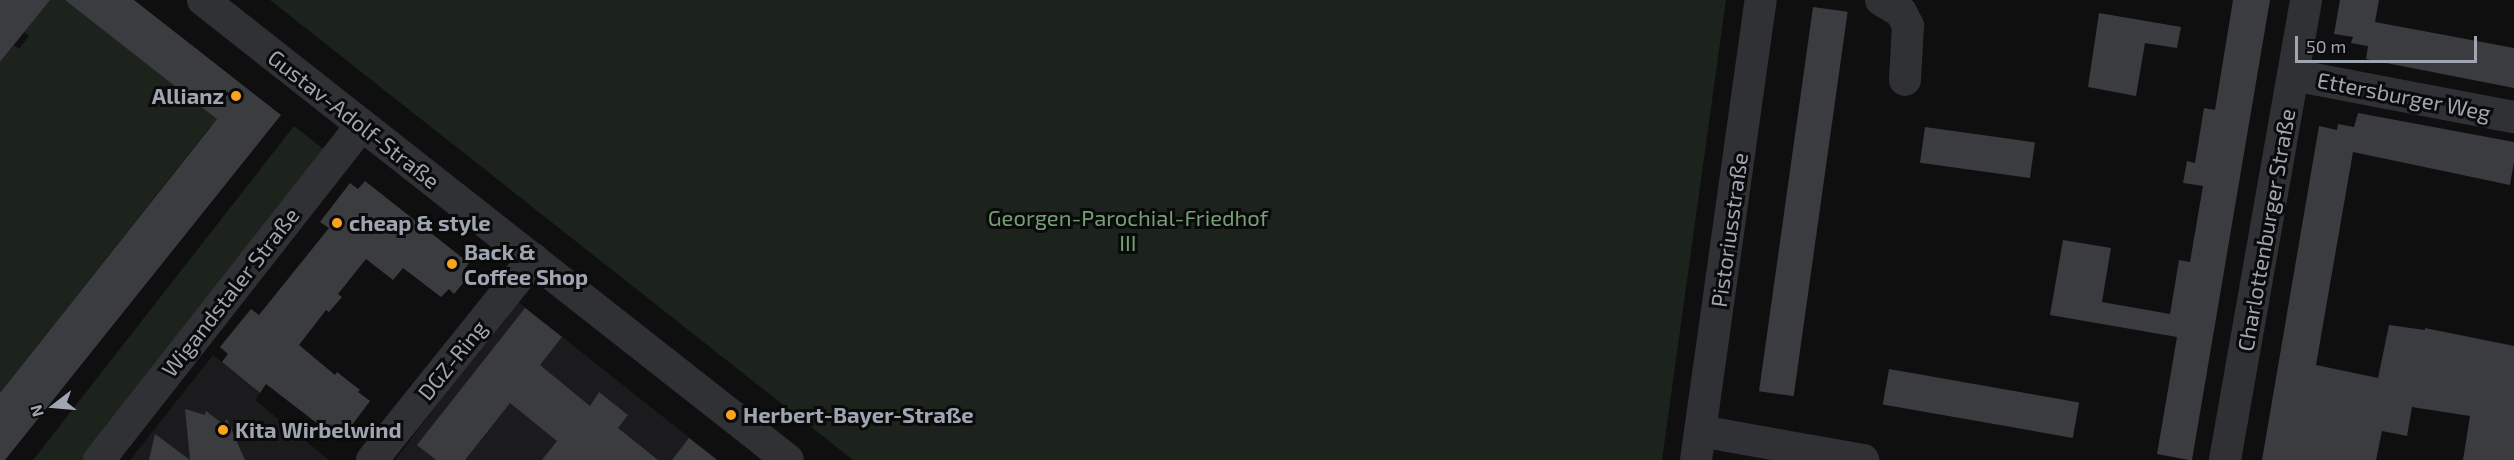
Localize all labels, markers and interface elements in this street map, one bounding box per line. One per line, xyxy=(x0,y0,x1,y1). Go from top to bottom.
scale bar xyxy=(2298,24,2480,62)
text: 50 m xyxy=(2306,35,2346,57)
street label: Gustav-Adolf-Straße xyxy=(263,44,445,194)
street label: Ettersburger Weg xyxy=(2315,66,2493,126)
place label: Allianz xyxy=(152,83,224,109)
marker: Allianz xyxy=(229,89,243,103)
street label: Charlottenburger Straße xyxy=(2232,106,2300,354)
street label: Pistoriusstraße xyxy=(1705,151,1753,309)
street label: Wigandstaler Straße xyxy=(156,202,304,382)
park label: Georgen-Parochial-Friedhof III xyxy=(988,204,1268,255)
place label: cheap & style xyxy=(349,210,491,236)
marker: cheap & style xyxy=(330,216,344,230)
place label: Back & Coffee Shop xyxy=(464,238,588,290)
marker: Back & Coffee Shop xyxy=(445,257,459,271)
street label: DGZ-Ring xyxy=(412,315,492,405)
north arrow xyxy=(24,376,84,436)
place label: Herbert-Bayer-Straße xyxy=(743,402,974,428)
text: N xyxy=(25,403,47,419)
marker: Herbert-Bayer-Straße xyxy=(724,408,738,422)
place label: Kita Wirbelwind xyxy=(235,417,402,443)
marker: Kita Wirbelwind xyxy=(216,423,230,437)

